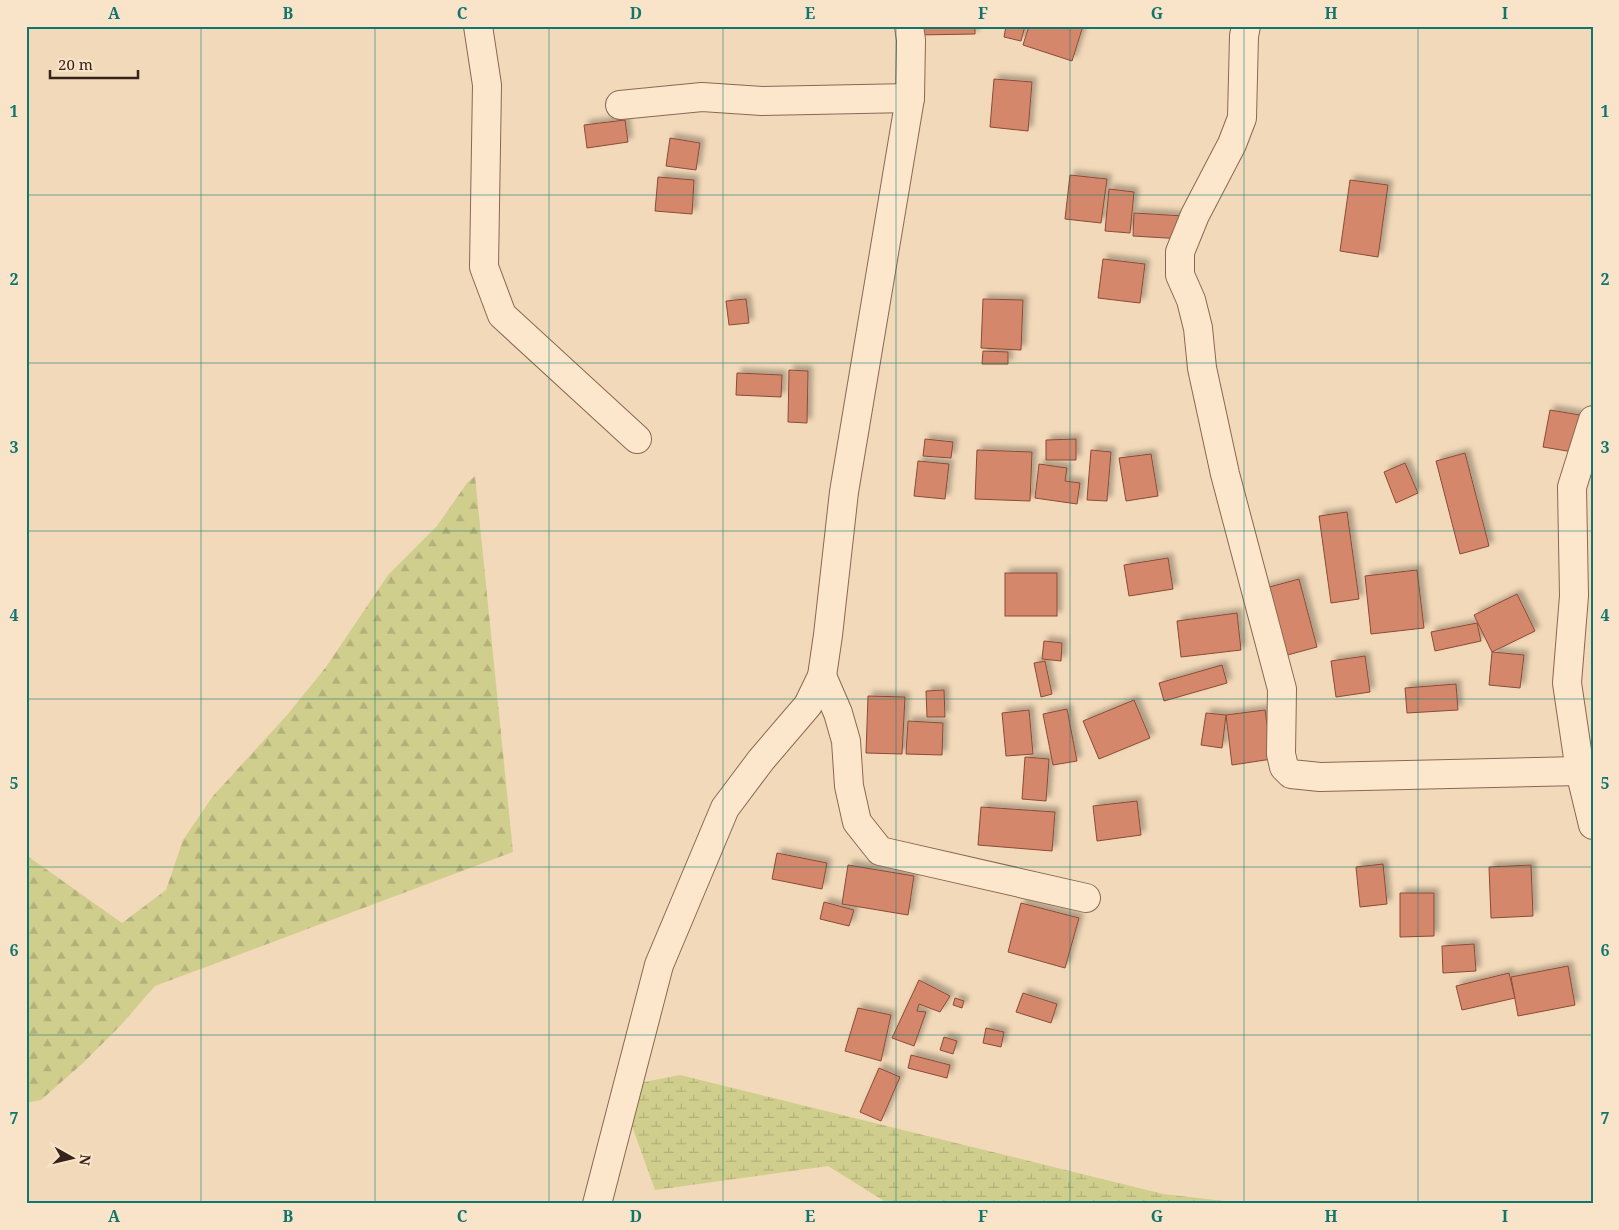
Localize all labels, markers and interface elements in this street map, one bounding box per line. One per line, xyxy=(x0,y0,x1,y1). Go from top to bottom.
text: A xyxy=(108,2,121,24)
text: B xyxy=(283,2,294,24)
text: C xyxy=(457,2,468,24)
text: D xyxy=(630,2,642,24)
text: E xyxy=(805,2,815,24)
text: F xyxy=(978,2,988,24)
text: G xyxy=(1151,2,1163,24)
text: H xyxy=(1324,2,1338,24)
text: I xyxy=(1502,2,1508,24)
scale bar xyxy=(50,48,138,80)
text: 20 m xyxy=(58,54,93,74)
text: 1 xyxy=(9,100,19,122)
text: 1 xyxy=(1600,100,1610,122)
text: 2 xyxy=(9,268,19,290)
text: 2 xyxy=(1600,268,1610,290)
text: 3 xyxy=(9,436,19,458)
text: 3 xyxy=(1600,436,1610,458)
text: 4 xyxy=(9,604,19,626)
text: 4 xyxy=(1600,604,1610,626)
text: 5 xyxy=(9,772,19,794)
text: 5 xyxy=(1600,772,1610,794)
text: 6 xyxy=(9,939,19,961)
text: 6 xyxy=(1600,939,1610,961)
text: 7 xyxy=(9,1107,19,1129)
text: 7 xyxy=(1600,1107,1610,1129)
north arrow xyxy=(48,1132,98,1182)
text: N xyxy=(75,1153,96,1167)
text: A xyxy=(108,1205,121,1227)
text: B xyxy=(283,1205,294,1227)
text: C xyxy=(457,1205,468,1227)
text: D xyxy=(630,1205,642,1227)
text: E xyxy=(805,1205,815,1227)
text: F xyxy=(978,1205,988,1227)
text: G xyxy=(1151,1205,1163,1227)
text: H xyxy=(1324,1205,1338,1227)
text: I xyxy=(1502,1205,1508,1227)

